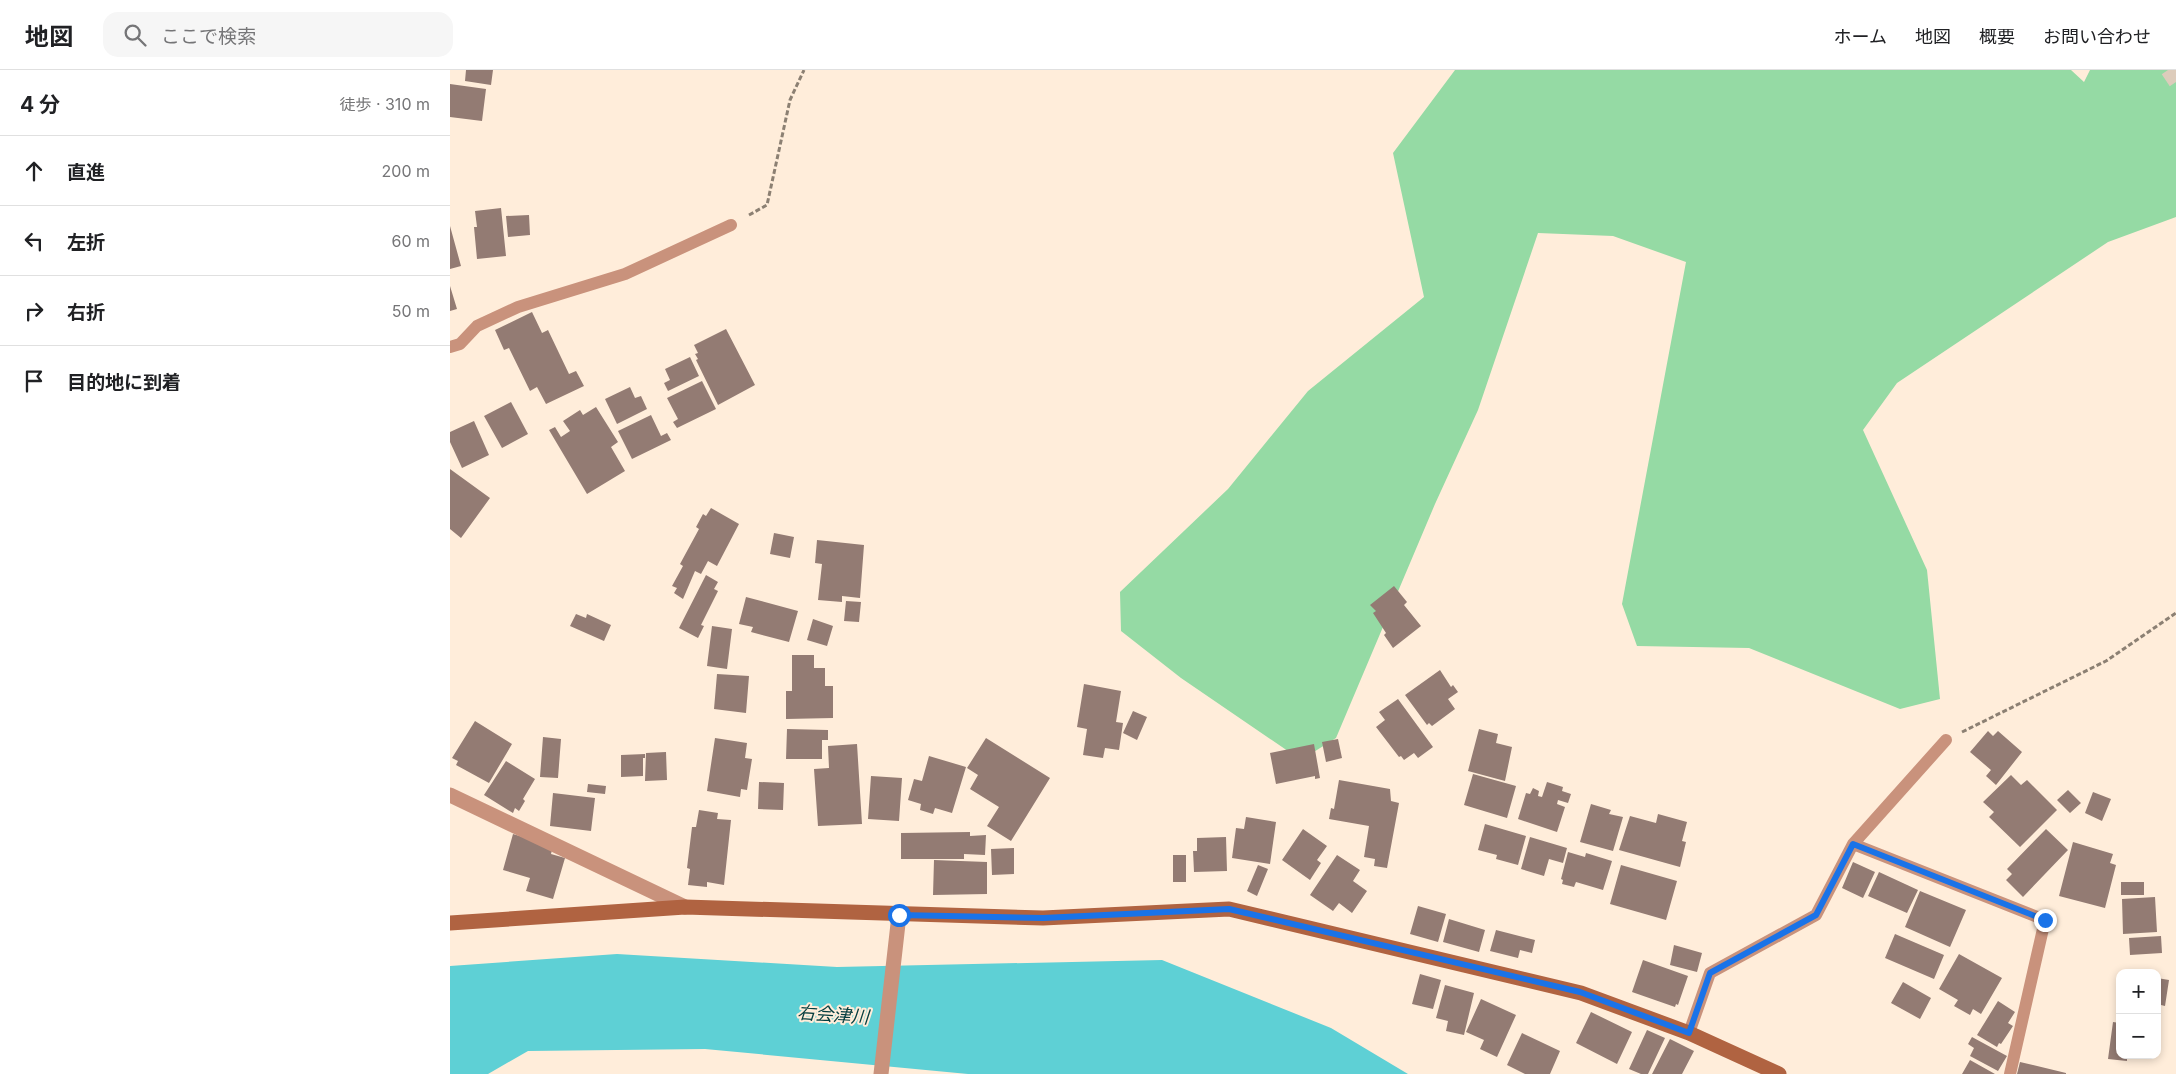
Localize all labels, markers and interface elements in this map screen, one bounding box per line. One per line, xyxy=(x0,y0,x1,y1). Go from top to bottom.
search box xyxy=(103,12,453,57)
icon: search xyxy=(121,21,149,49)
text: 地図 xyxy=(25,22,73,51)
text: ここで検索 xyxy=(161,25,256,48)
text: ホーム xyxy=(1834,26,1887,47)
text: 地図 xyxy=(1915,26,1951,47)
text: 概要 xyxy=(1979,26,2015,47)
text: お問い合わせ xyxy=(2043,26,2151,47)
text: 4 分 xyxy=(20,92,60,117)
text: 徒歩 · 310 m xyxy=(339,94,430,114)
icon: ahead xyxy=(20,157,48,185)
text: 直進 xyxy=(67,161,105,184)
text: 200 m xyxy=(382,161,430,181)
icon: left xyxy=(20,227,48,255)
text: 左折 xyxy=(67,231,105,254)
text: 60 m xyxy=(391,231,430,251)
icon: right xyxy=(20,297,48,325)
text: 右折 xyxy=(67,301,105,324)
text: 50 m xyxy=(392,301,430,321)
icon: arrive xyxy=(20,367,48,395)
text: 目的地に到着 xyxy=(67,371,181,394)
route start xyxy=(888,904,911,927)
route end xyxy=(2034,909,2057,932)
map controls xyxy=(2116,969,2161,1059)
button: + xyxy=(2116,969,2161,1014)
water label: 右会津川 xyxy=(796,1002,872,1028)
button: − xyxy=(2116,1014,2161,1059)

